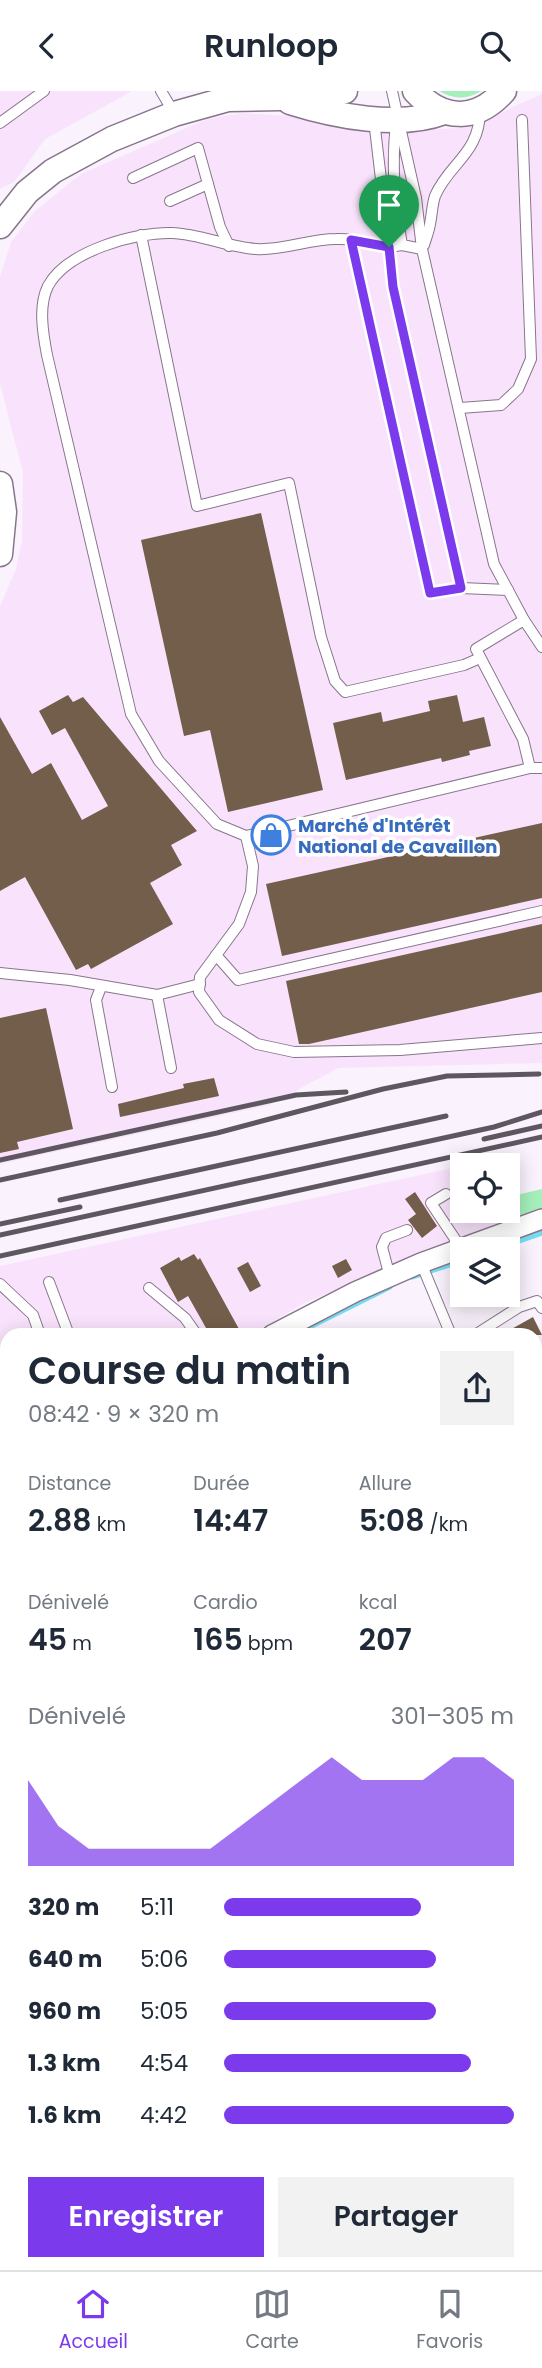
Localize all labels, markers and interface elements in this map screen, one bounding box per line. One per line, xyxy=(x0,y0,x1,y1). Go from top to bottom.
text: Runloop xyxy=(204,23,338,68)
icon: back xyxy=(28,27,66,65)
icon: search xyxy=(476,27,514,65)
pin xyxy=(359,175,419,247)
icon: arrive xyxy=(370,186,408,224)
place label: Marché d'Intérêt National de Cavaillon xyxy=(298,813,497,859)
shop icon: Marché d'Intérêt National de Cavaillon xyxy=(250,814,292,856)
map controls xyxy=(450,1153,520,1307)
button: locate xyxy=(450,1153,520,1223)
button: layers xyxy=(450,1237,520,1307)
text: Course du matin xyxy=(28,1344,351,1397)
button: share xyxy=(440,1351,514,1425)
text: 08:42 · 9 × 320 m xyxy=(28,1398,219,1430)
text: Distance xyxy=(28,1470,111,1497)
text: Durée xyxy=(193,1470,250,1497)
text: Allure xyxy=(359,1470,412,1497)
text: 2.88 xyxy=(28,1499,92,1542)
text: 14:47 xyxy=(193,1499,268,1542)
text: 5:08 xyxy=(359,1499,425,1542)
text: km xyxy=(92,1511,126,1538)
text: /km xyxy=(425,1511,468,1538)
text: Dénivelé xyxy=(28,1589,109,1616)
text: Cardio xyxy=(193,1589,258,1616)
text: kcal xyxy=(359,1589,398,1616)
text: 45 xyxy=(28,1618,67,1661)
text: 165 xyxy=(193,1618,243,1661)
text: 207 xyxy=(359,1618,412,1661)
text: m xyxy=(67,1630,92,1657)
text: bpm xyxy=(243,1630,293,1657)
text: Dénivelé xyxy=(28,1700,126,1732)
text: 301–305 m xyxy=(391,1700,514,1732)
text: 320 m xyxy=(28,1891,99,1923)
text: 5:11 xyxy=(140,1891,174,1923)
text: 640 m xyxy=(28,1943,102,1975)
text: 5:06 xyxy=(140,1943,188,1975)
text: 960 m xyxy=(28,1995,101,2027)
text: 5:05 xyxy=(140,1995,188,2027)
text: 1.3 km xyxy=(28,2047,101,2079)
text: 4:54 xyxy=(140,2047,188,2079)
text: 1.6 km xyxy=(28,2099,101,2131)
text: 4:42 xyxy=(140,2099,187,2131)
button: Enregistrer xyxy=(28,2177,264,2257)
button: Partager xyxy=(278,2177,514,2257)
tab: Accueil xyxy=(59,2285,128,2356)
tab: Carte xyxy=(245,2285,299,2356)
tab: Favoris xyxy=(416,2285,483,2356)

